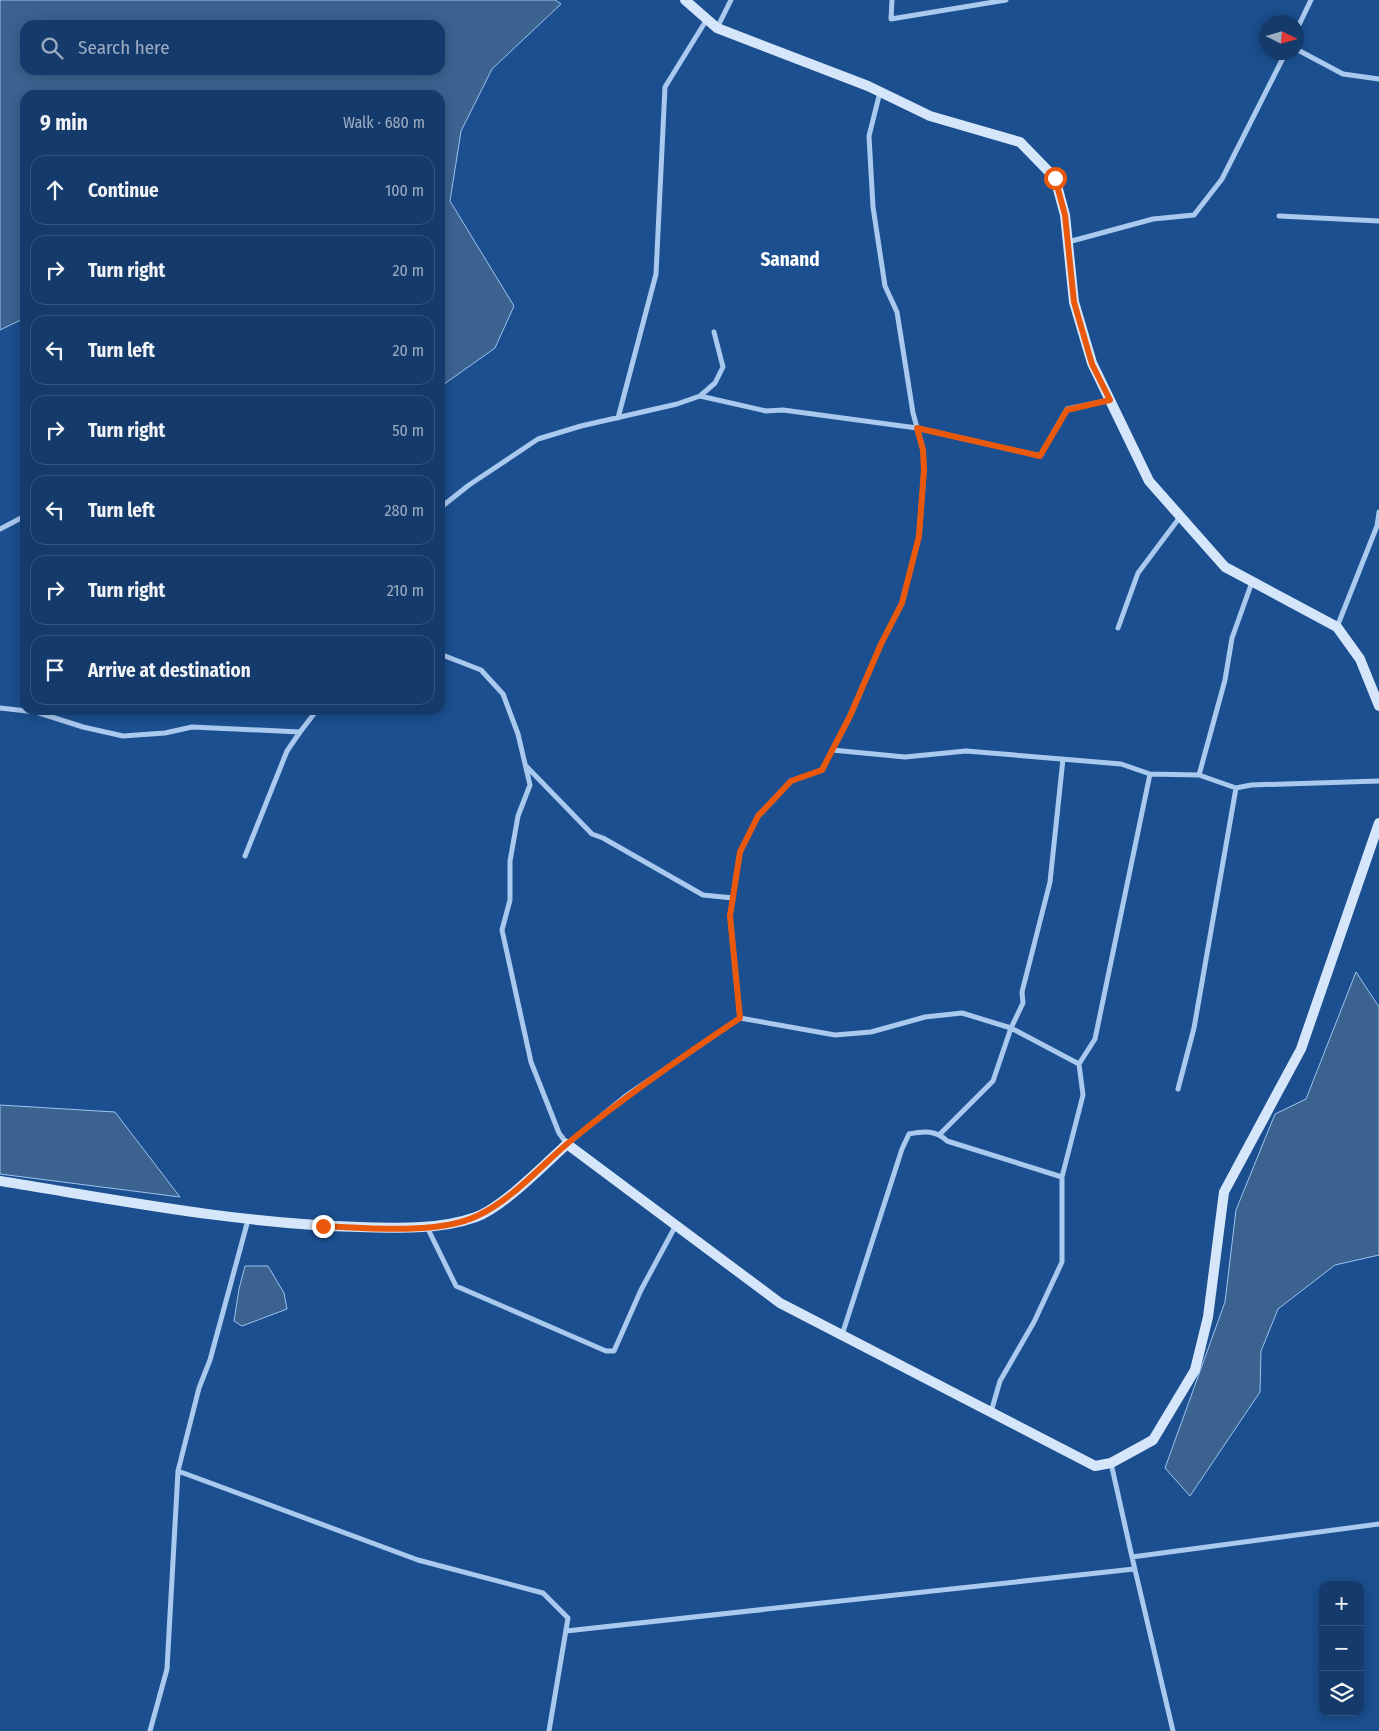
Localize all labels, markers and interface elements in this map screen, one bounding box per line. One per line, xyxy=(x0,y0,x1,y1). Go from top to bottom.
north arrow xyxy=(1259,15,1304,60)
search box xyxy=(20,20,445,75)
icon: search xyxy=(38,34,66,62)
text: Search here xyxy=(78,36,170,59)
text: 9 min xyxy=(40,110,88,136)
text: Walk · 680 m xyxy=(343,113,425,132)
route start xyxy=(1044,167,1067,190)
icon: ahead xyxy=(41,176,69,204)
text: Continue xyxy=(88,179,159,202)
text: 100 m xyxy=(385,181,424,200)
district label: Sanand xyxy=(760,248,820,271)
icon: right xyxy=(41,256,69,284)
text: Turn right xyxy=(88,259,165,282)
text: 20 m xyxy=(393,261,424,280)
icon: left xyxy=(41,336,69,364)
text: Turn left xyxy=(88,339,155,362)
text: 20 m xyxy=(393,341,424,360)
icon: right xyxy=(41,416,69,444)
text: Turn right xyxy=(88,419,165,442)
text: 50 m xyxy=(392,421,424,440)
icon: left xyxy=(41,496,69,524)
text: Turn left xyxy=(88,499,155,522)
text: 280 m xyxy=(385,501,424,520)
icon: right xyxy=(41,576,69,604)
text: Turn right xyxy=(88,579,165,602)
text: 210 m xyxy=(387,581,424,600)
icon: arrive xyxy=(41,656,69,684)
text: Arrive at destination xyxy=(88,659,251,682)
route end xyxy=(312,1215,335,1238)
map controls xyxy=(1319,1581,1364,1716)
button: + xyxy=(1319,1581,1364,1626)
button: − xyxy=(1319,1626,1364,1671)
button: layers xyxy=(1319,1671,1364,1716)

